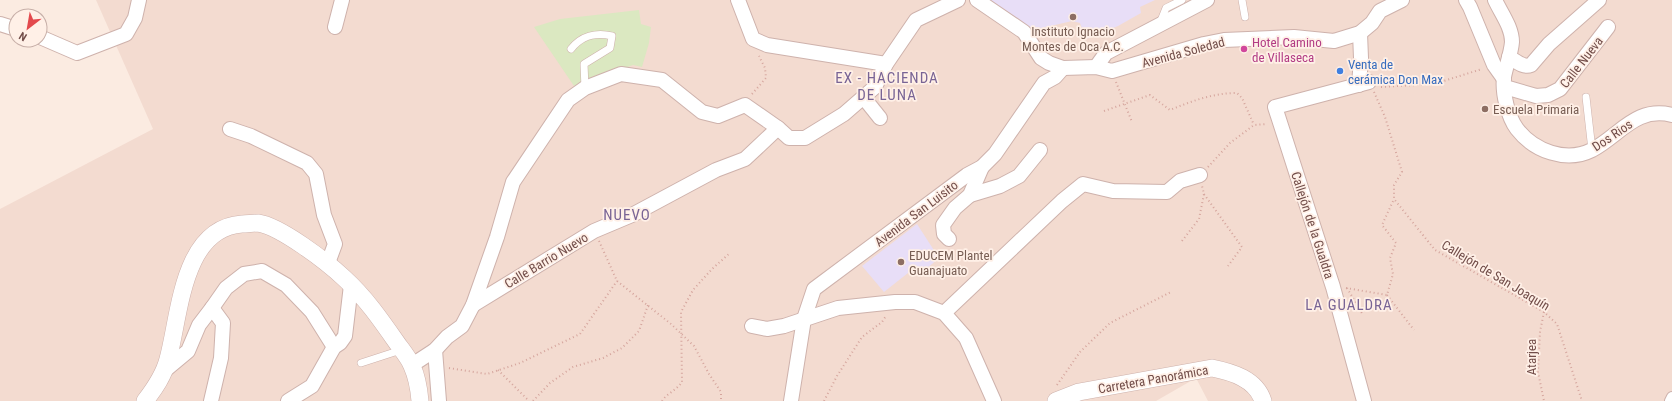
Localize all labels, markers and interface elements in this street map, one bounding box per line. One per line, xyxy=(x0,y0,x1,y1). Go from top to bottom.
north arrow xyxy=(8,8,48,48)
marker: Instituto Ignacio Montes de Oca A.C. xyxy=(1068,12,1078,22)
place label: Instituto Ignacio Montes de Oca A.C. xyxy=(1022,24,1124,54)
text: N xyxy=(17,29,29,43)
street label: Avenida Soledad xyxy=(1140,34,1226,71)
street label: Calle Nueva xyxy=(1557,34,1606,91)
place label: Hotel Camino de Villaseca xyxy=(1252,35,1322,65)
marker: Hotel Camino de Villaseca xyxy=(1239,44,1249,54)
place label: Venta de cerámica Don Max xyxy=(1348,57,1443,87)
marker: Venta de cerámica Don Max xyxy=(1335,66,1345,76)
district label: EX - HACIENDA DE LUNA xyxy=(835,69,939,104)
place label: Escuela Primaria xyxy=(1493,102,1579,117)
marker: Escuela Primaria xyxy=(1480,104,1490,114)
street label: Dos Rios xyxy=(1589,117,1635,154)
street label: Callejón de la Gualdra xyxy=(1288,170,1337,281)
street label: Avenida San Luisito xyxy=(872,177,961,250)
district label: NUEVO xyxy=(603,206,651,224)
street label: Calle Barrio Nuevo xyxy=(502,230,591,291)
street label: Callejón de San Joaquín xyxy=(1439,237,1552,314)
place label: EDUCEM Plantel Guanajuato xyxy=(909,248,992,278)
marker: EDUCEM Plantel Guanajuato xyxy=(896,257,906,267)
district label: LA GUALDRA xyxy=(1305,296,1393,314)
street label: Atarjea xyxy=(1524,339,1539,375)
street label: Carretera Panorámica xyxy=(1097,362,1209,397)

